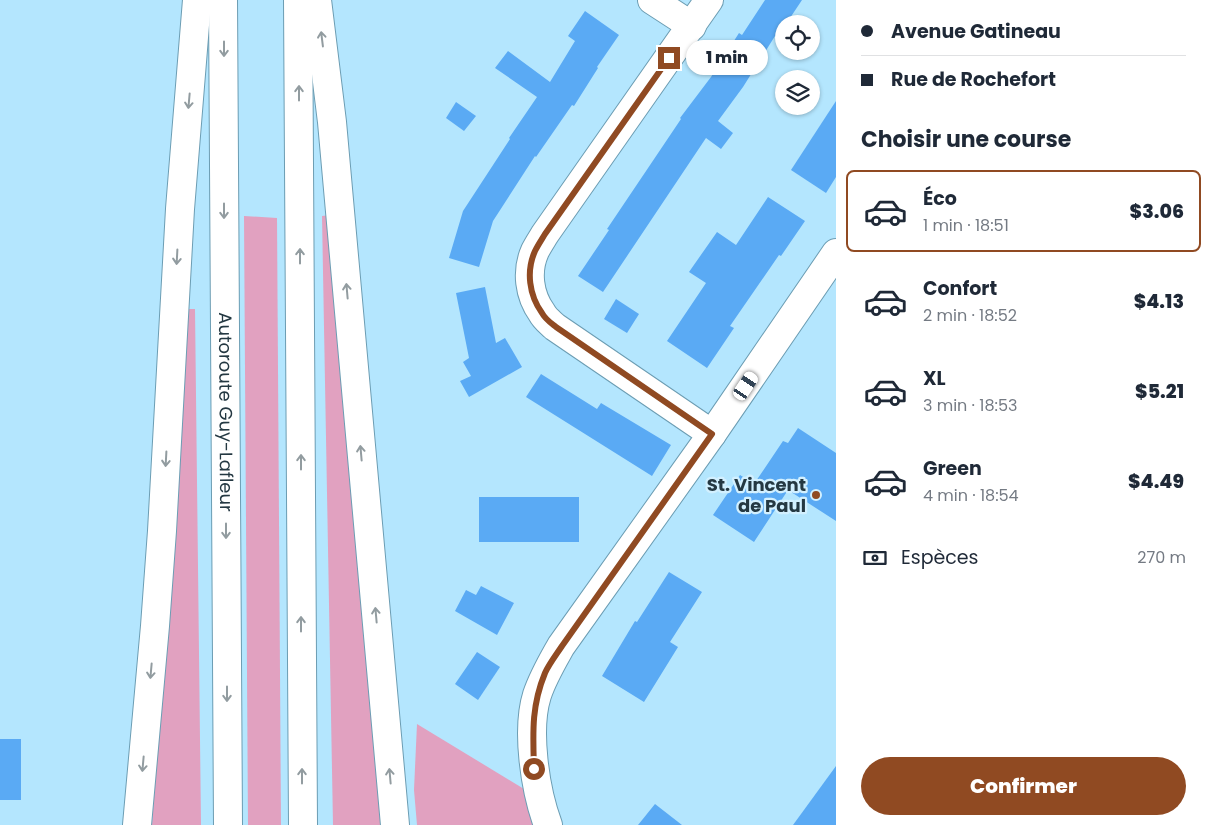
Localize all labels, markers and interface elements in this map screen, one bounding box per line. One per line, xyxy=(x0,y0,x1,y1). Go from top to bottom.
map controls xyxy=(775,15,820,115)
button: locate xyxy=(775,15,820,60)
text: Avenue Gatineau xyxy=(891,18,1061,45)
one-way arrow xyxy=(317,31,327,47)
one-way arrow xyxy=(219,40,229,56)
callout: 1 min xyxy=(686,40,769,76)
text: 1 min xyxy=(706,46,748,69)
route end xyxy=(658,47,680,69)
text: Rue de Rochefort xyxy=(891,66,1056,93)
button: layers xyxy=(775,70,820,115)
one-way arrow xyxy=(294,85,304,102)
one-way arrow xyxy=(184,93,193,109)
text: Choisir une course xyxy=(861,124,1071,155)
text: Éco xyxy=(923,185,957,212)
icon: car xyxy=(863,189,908,234)
text: $3.06 xyxy=(1130,198,1184,225)
one-way arrow xyxy=(219,202,229,219)
text: 1 min · 18:51 xyxy=(923,214,1009,237)
one-way arrow xyxy=(295,248,305,264)
one-way arrow xyxy=(173,249,182,265)
text: Confort xyxy=(923,275,997,302)
icon: car xyxy=(863,279,908,324)
one-way arrow xyxy=(342,283,352,299)
text: $4.13 xyxy=(1134,288,1184,315)
text: 2 min · 18:52 xyxy=(923,304,1017,327)
street label: Autoroute Guy-Lafleur xyxy=(213,312,239,512)
text: XL xyxy=(923,365,946,392)
car xyxy=(731,369,760,403)
icon: car xyxy=(863,369,908,414)
text: $5.21 xyxy=(1135,378,1184,405)
text: 3 min · 18:53 xyxy=(923,394,1017,417)
one-way arrow xyxy=(357,445,366,461)
one-way arrow xyxy=(162,451,171,467)
one-way arrow xyxy=(296,454,306,470)
text: Green xyxy=(923,455,982,482)
icon: car xyxy=(863,459,908,504)
text: $4.49 xyxy=(1128,468,1184,495)
place label: St. Vincent de Paul xyxy=(707,472,806,518)
text: 4 min · 18:54 xyxy=(923,484,1019,507)
marker: St. Vincent de Paul xyxy=(810,489,822,501)
one-way arrow xyxy=(221,522,231,539)
icon: cash xyxy=(861,544,889,572)
text: Espèces xyxy=(901,544,979,571)
text: 270 m xyxy=(1137,546,1186,569)
one-way arrow xyxy=(371,607,381,623)
one-way arrow xyxy=(296,616,306,632)
one-way arrow xyxy=(146,662,156,678)
one-way arrow xyxy=(222,685,232,701)
one-way arrow xyxy=(138,756,147,772)
button: Confirmer xyxy=(861,757,1186,815)
route start xyxy=(523,758,545,780)
one-way arrow xyxy=(297,769,307,785)
one-way arrow xyxy=(386,769,395,785)

